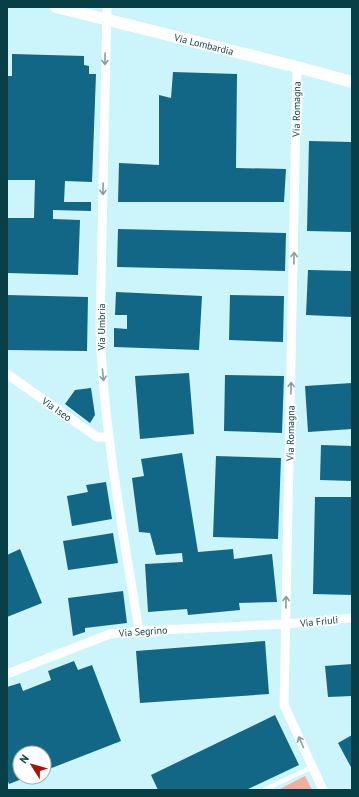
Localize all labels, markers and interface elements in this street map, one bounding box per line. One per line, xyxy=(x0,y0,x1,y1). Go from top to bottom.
street label: Via Lombardia xyxy=(172,31,235,58)
one-way arrow xyxy=(102,52,109,65)
street label: Via Romagna xyxy=(289,81,303,138)
one-way arrow xyxy=(99,182,107,195)
one-way arrow xyxy=(290,252,298,265)
street label: Via Umbria xyxy=(95,303,108,352)
one-way arrow xyxy=(99,368,106,381)
one-way arrow xyxy=(287,382,295,395)
street label: Via Iseo xyxy=(38,394,74,424)
street label: Via Romagna xyxy=(283,405,297,462)
one-way arrow xyxy=(283,596,290,609)
street label: Via Friuli xyxy=(298,613,339,630)
street label: Via Segrino xyxy=(117,623,168,640)
one-way arrow xyxy=(296,736,304,748)
north arrow xyxy=(12,745,52,785)
text: N xyxy=(16,752,32,766)

